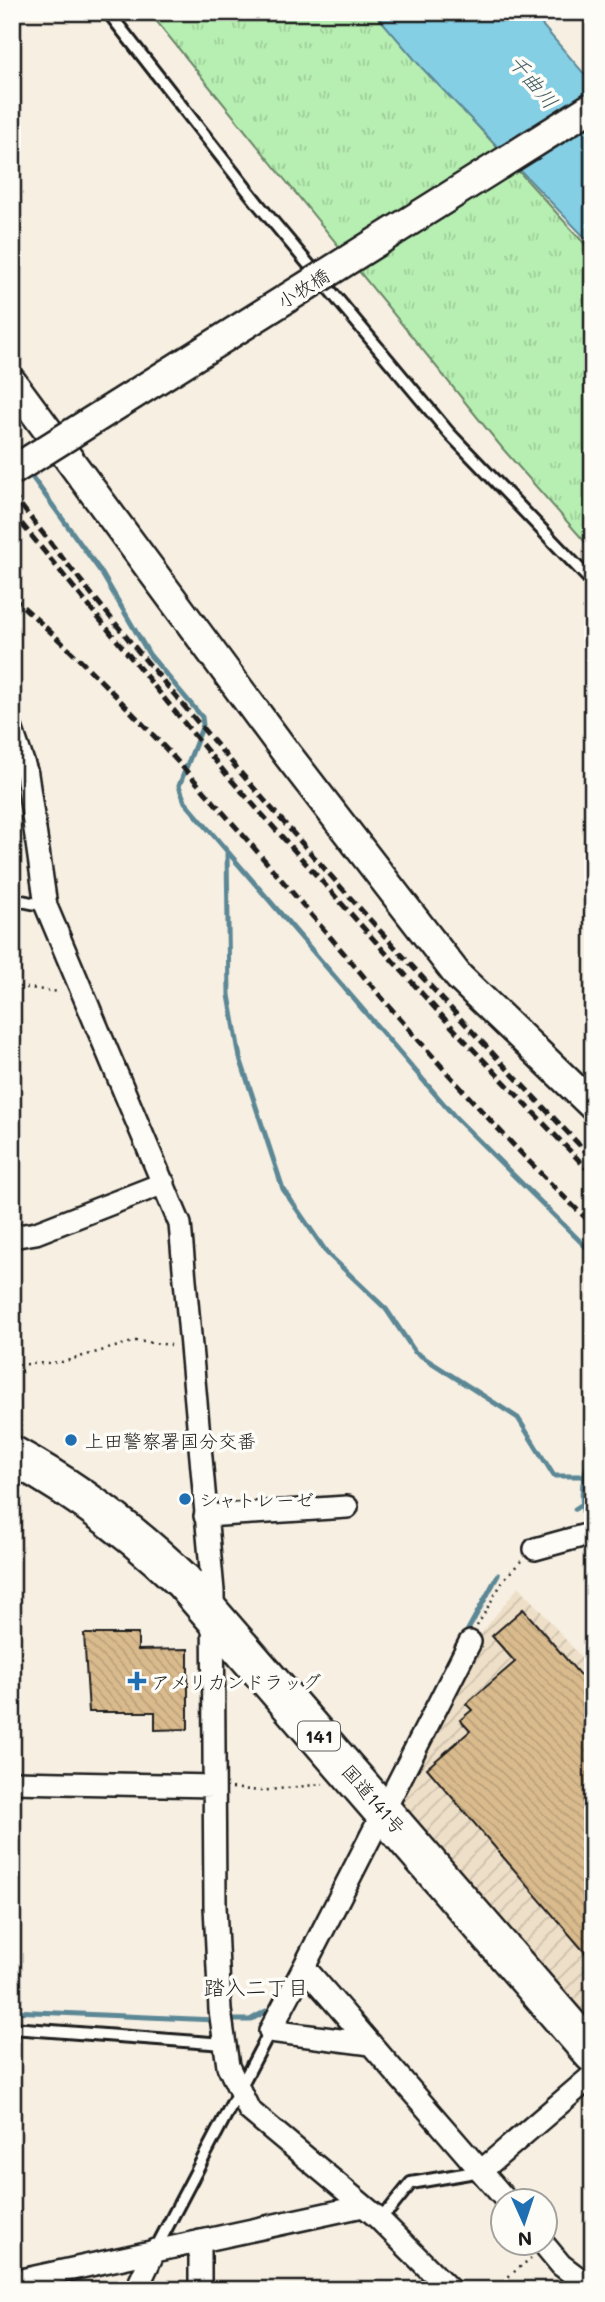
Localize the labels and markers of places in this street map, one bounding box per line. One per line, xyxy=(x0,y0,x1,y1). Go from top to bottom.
place label: 上田警察署国分交番 xyxy=(85,1428,256,1453)
marker: 上田警察署国分交番 xyxy=(63,1432,79,1448)
place label: シャトレーゼ xyxy=(199,1487,314,1512)
marker: シャトレーゼ xyxy=(177,1491,193,1507)
place label: アメリカンドラッグ xyxy=(151,1669,321,1694)
marker: アメリカンドラッグ xyxy=(129,1673,145,1689)

